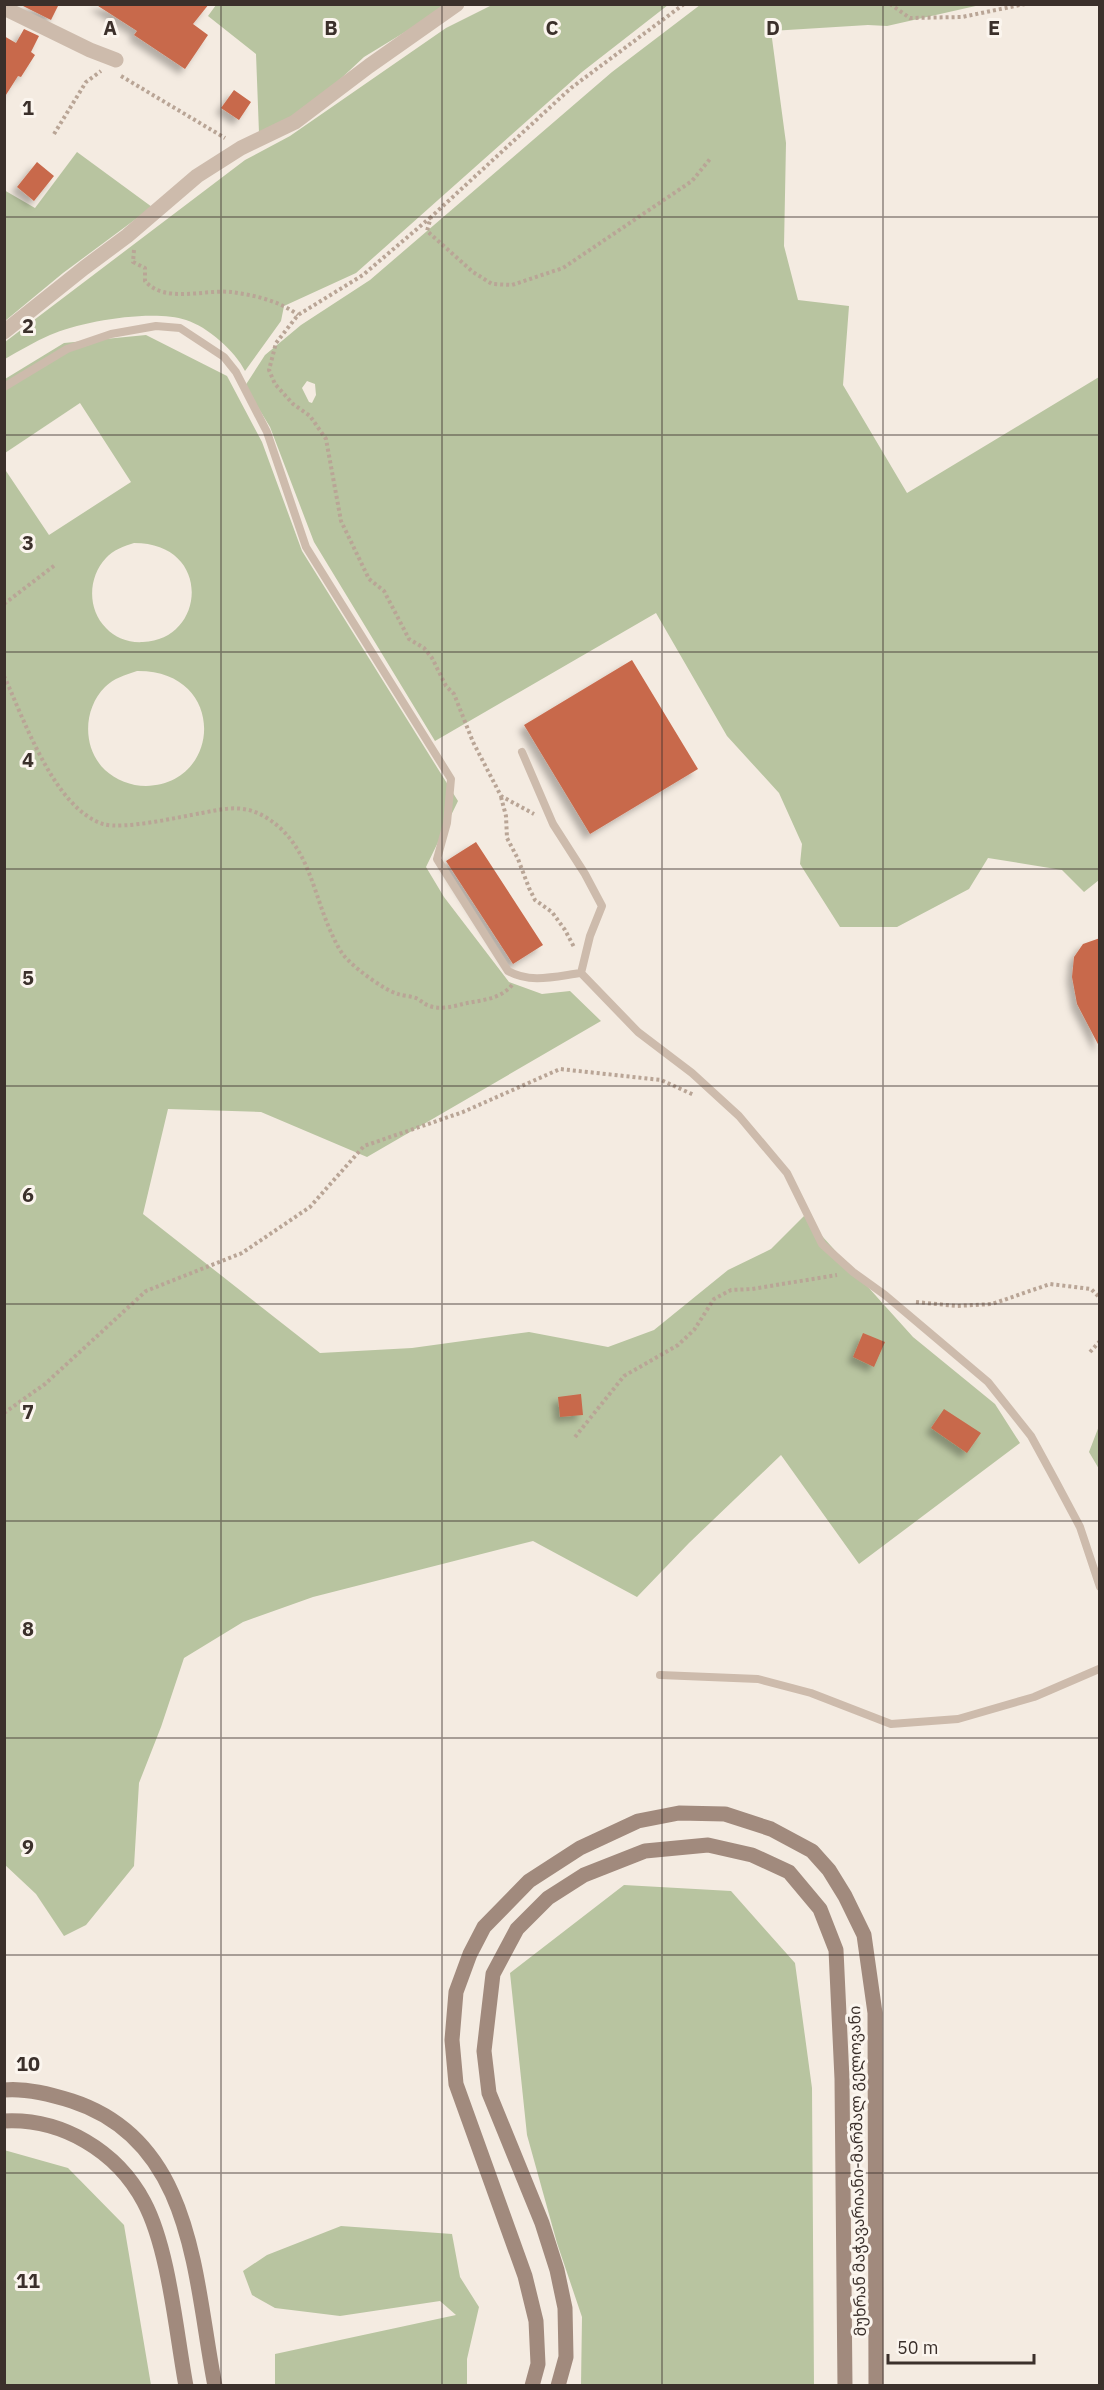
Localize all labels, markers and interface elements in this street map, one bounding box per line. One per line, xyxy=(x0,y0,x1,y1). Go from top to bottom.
text: A xyxy=(103,14,117,41)
text: B xyxy=(324,14,338,41)
text: C xyxy=(545,14,559,41)
text: D xyxy=(766,14,780,41)
text: E xyxy=(988,14,1000,41)
text: 1 xyxy=(22,94,34,121)
text: 2 xyxy=(22,312,34,339)
text: 3 xyxy=(22,529,34,556)
text: 4 xyxy=(22,746,34,773)
text: 5 xyxy=(22,964,34,991)
text: 6 xyxy=(22,1181,34,1208)
text: 7 xyxy=(22,1398,34,1425)
text: 8 xyxy=(22,1615,34,1642)
text: 9 xyxy=(22,1833,34,1860)
street label: მუხრან მაჭავარიანი-მარშალ გელოვანი xyxy=(844,2006,871,2336)
text: 10 xyxy=(16,2050,40,2077)
text: 11 xyxy=(16,2267,40,2294)
scale bar xyxy=(888,2327,1034,2365)
text: 50 m xyxy=(897,2336,939,2359)

